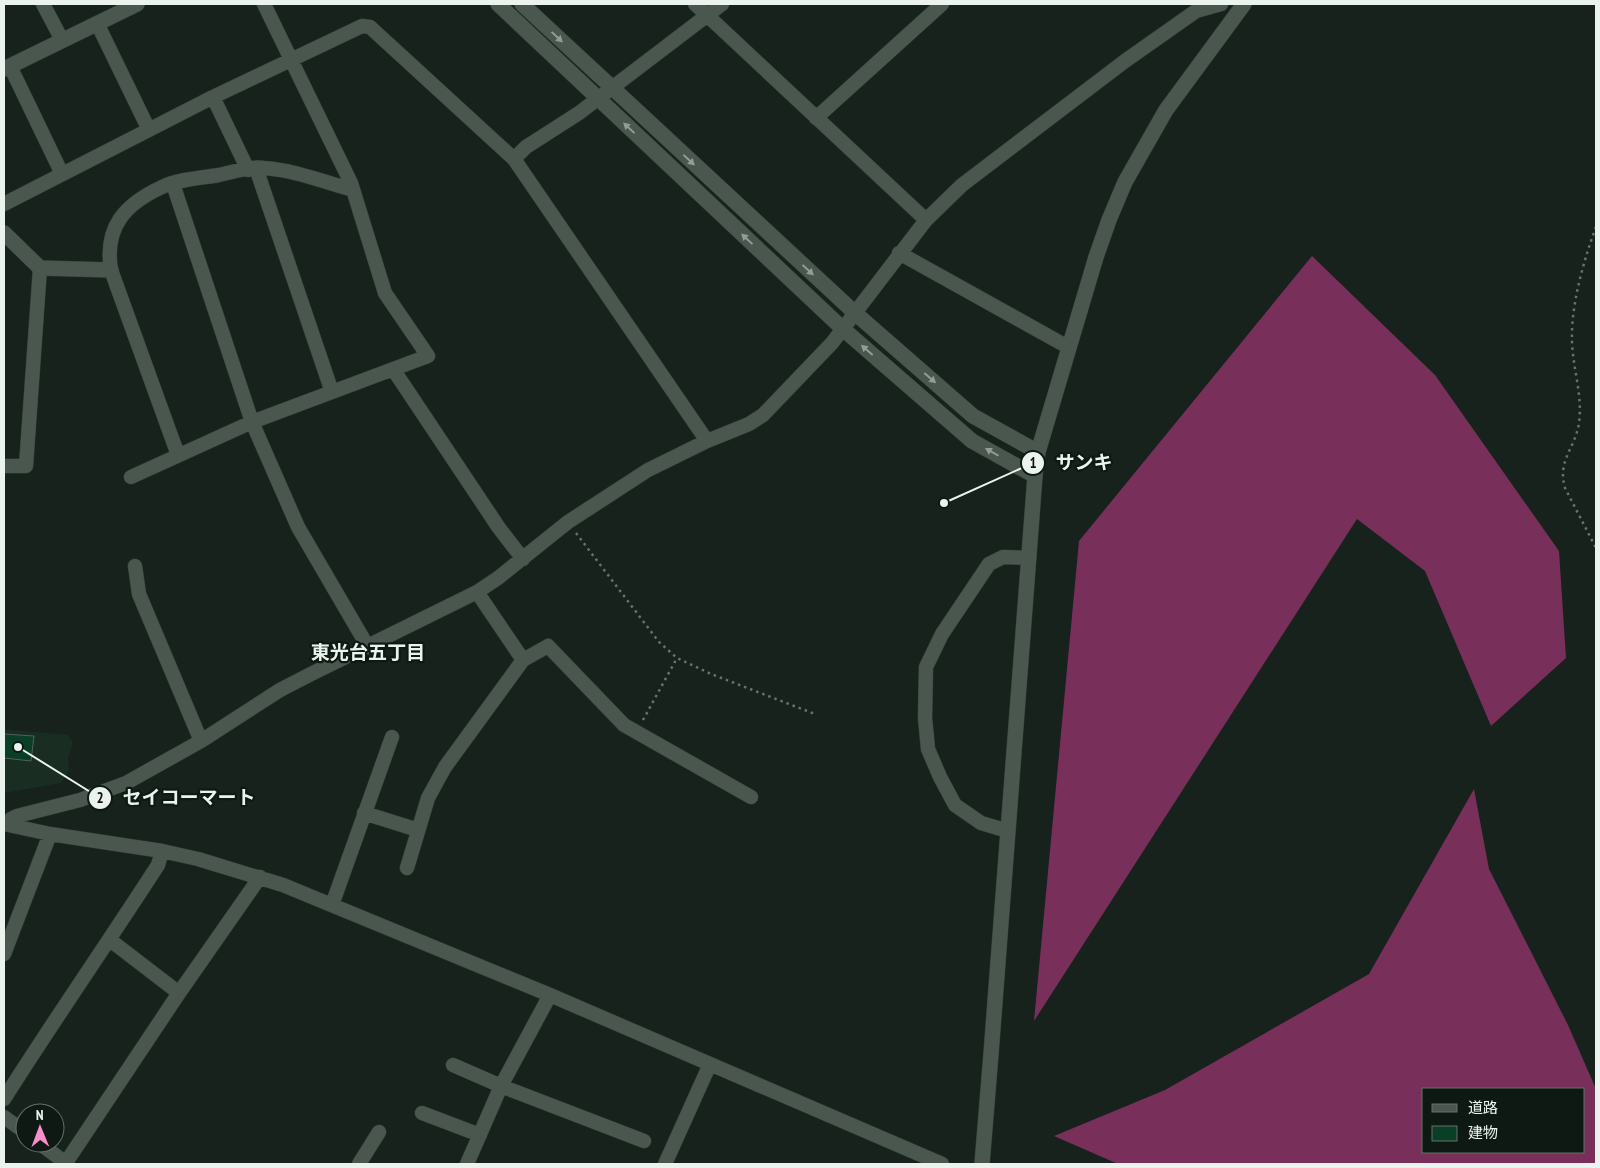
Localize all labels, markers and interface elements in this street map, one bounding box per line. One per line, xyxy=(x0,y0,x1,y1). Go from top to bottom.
one-way arrow xyxy=(551,31,563,43)
one-way arrow xyxy=(623,122,635,134)
one-way arrow xyxy=(683,154,695,166)
one-way arrow xyxy=(742,233,754,245)
one-way arrow xyxy=(802,264,814,276)
one-way arrow xyxy=(860,344,873,355)
one-way arrow xyxy=(923,372,935,384)
callout: サンキ xyxy=(1021,446,1123,480)
one-way arrow xyxy=(985,448,1000,456)
text: サンキ xyxy=(1055,450,1113,474)
text: 1 xyxy=(1029,453,1037,472)
district label: 東光台五丁目 xyxy=(311,640,425,664)
callout: セイコーマート xyxy=(87,781,265,815)
text: セイコーマート xyxy=(122,785,256,809)
text: 2 xyxy=(96,788,104,807)
legend xyxy=(1422,1088,1585,1153)
text: 道路 xyxy=(1468,1098,1498,1117)
north arrow xyxy=(15,1103,65,1153)
text: N xyxy=(36,1106,44,1124)
text: 建物 xyxy=(1468,1123,1498,1142)

